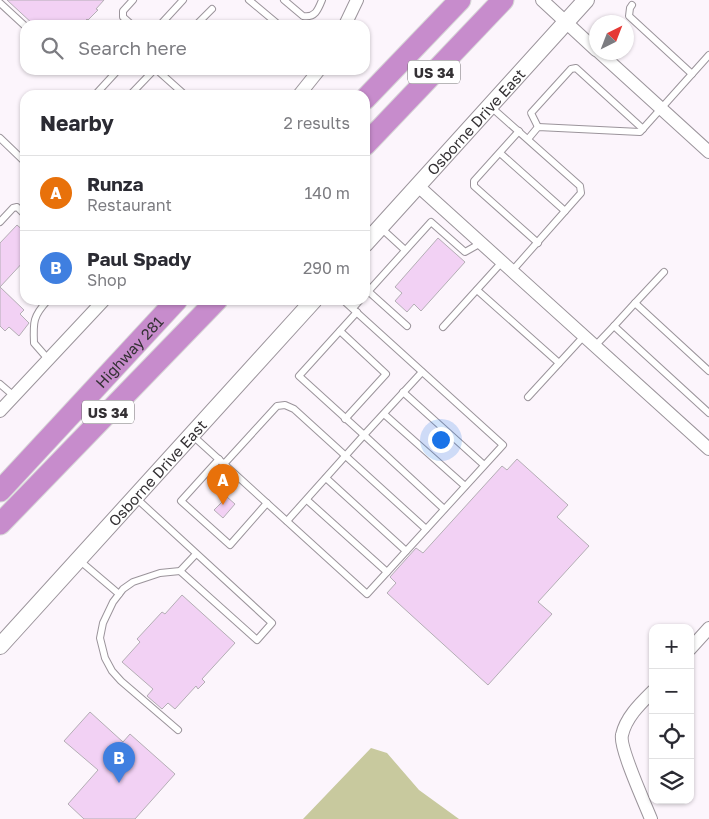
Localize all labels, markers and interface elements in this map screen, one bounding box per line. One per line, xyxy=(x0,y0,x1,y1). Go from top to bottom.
north arrow xyxy=(589,15,634,60)
search box xyxy=(20,20,370,75)
icon: search xyxy=(38,34,66,62)
text: Search here xyxy=(78,36,187,59)
road number: US 34 xyxy=(408,61,460,84)
street label: Osborne Drive East xyxy=(423,65,529,179)
text: Nearby xyxy=(40,110,114,136)
text: 2 results xyxy=(284,113,350,133)
text: Runza xyxy=(87,172,143,195)
text: A xyxy=(50,183,62,203)
text: 140 m xyxy=(304,183,350,203)
text: Restaurant xyxy=(87,195,172,215)
text: Paul Spady xyxy=(87,247,191,270)
text: B xyxy=(50,258,62,278)
text: 290 m xyxy=(303,258,350,278)
text: Shop xyxy=(87,270,127,290)
street label: Highway 281 xyxy=(92,312,167,391)
road number: US 34 xyxy=(82,401,134,424)
street label: Osborne Drive East xyxy=(104,416,210,530)
your location xyxy=(428,427,454,453)
pin: A xyxy=(207,464,239,505)
map controls xyxy=(649,624,694,804)
button: + xyxy=(649,624,694,669)
button: − xyxy=(649,669,694,714)
button: locate xyxy=(649,714,694,759)
pin: B xyxy=(103,742,135,783)
button: layers xyxy=(649,759,694,804)

